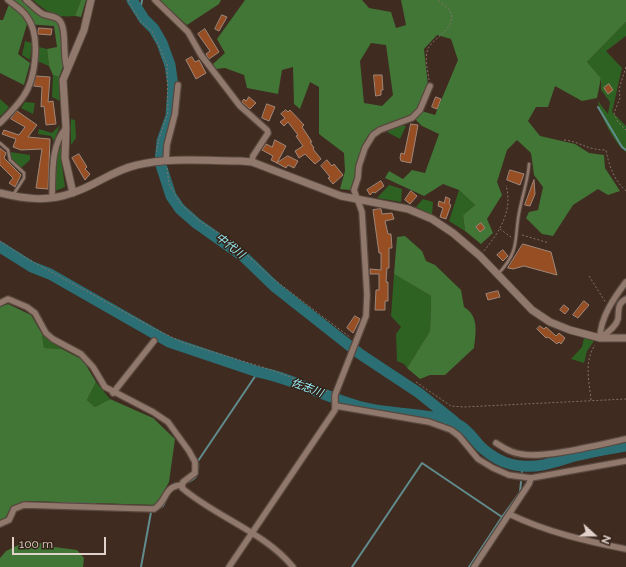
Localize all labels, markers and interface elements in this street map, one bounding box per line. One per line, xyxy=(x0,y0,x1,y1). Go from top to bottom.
water label: 中代川 xyxy=(213,231,247,261)
water label: 佐志川 xyxy=(289,376,325,400)
north arrow xyxy=(574,515,614,555)
scale bar xyxy=(14,529,108,555)
text: N xyxy=(598,533,613,546)
text: 100 m xyxy=(19,537,53,551)

